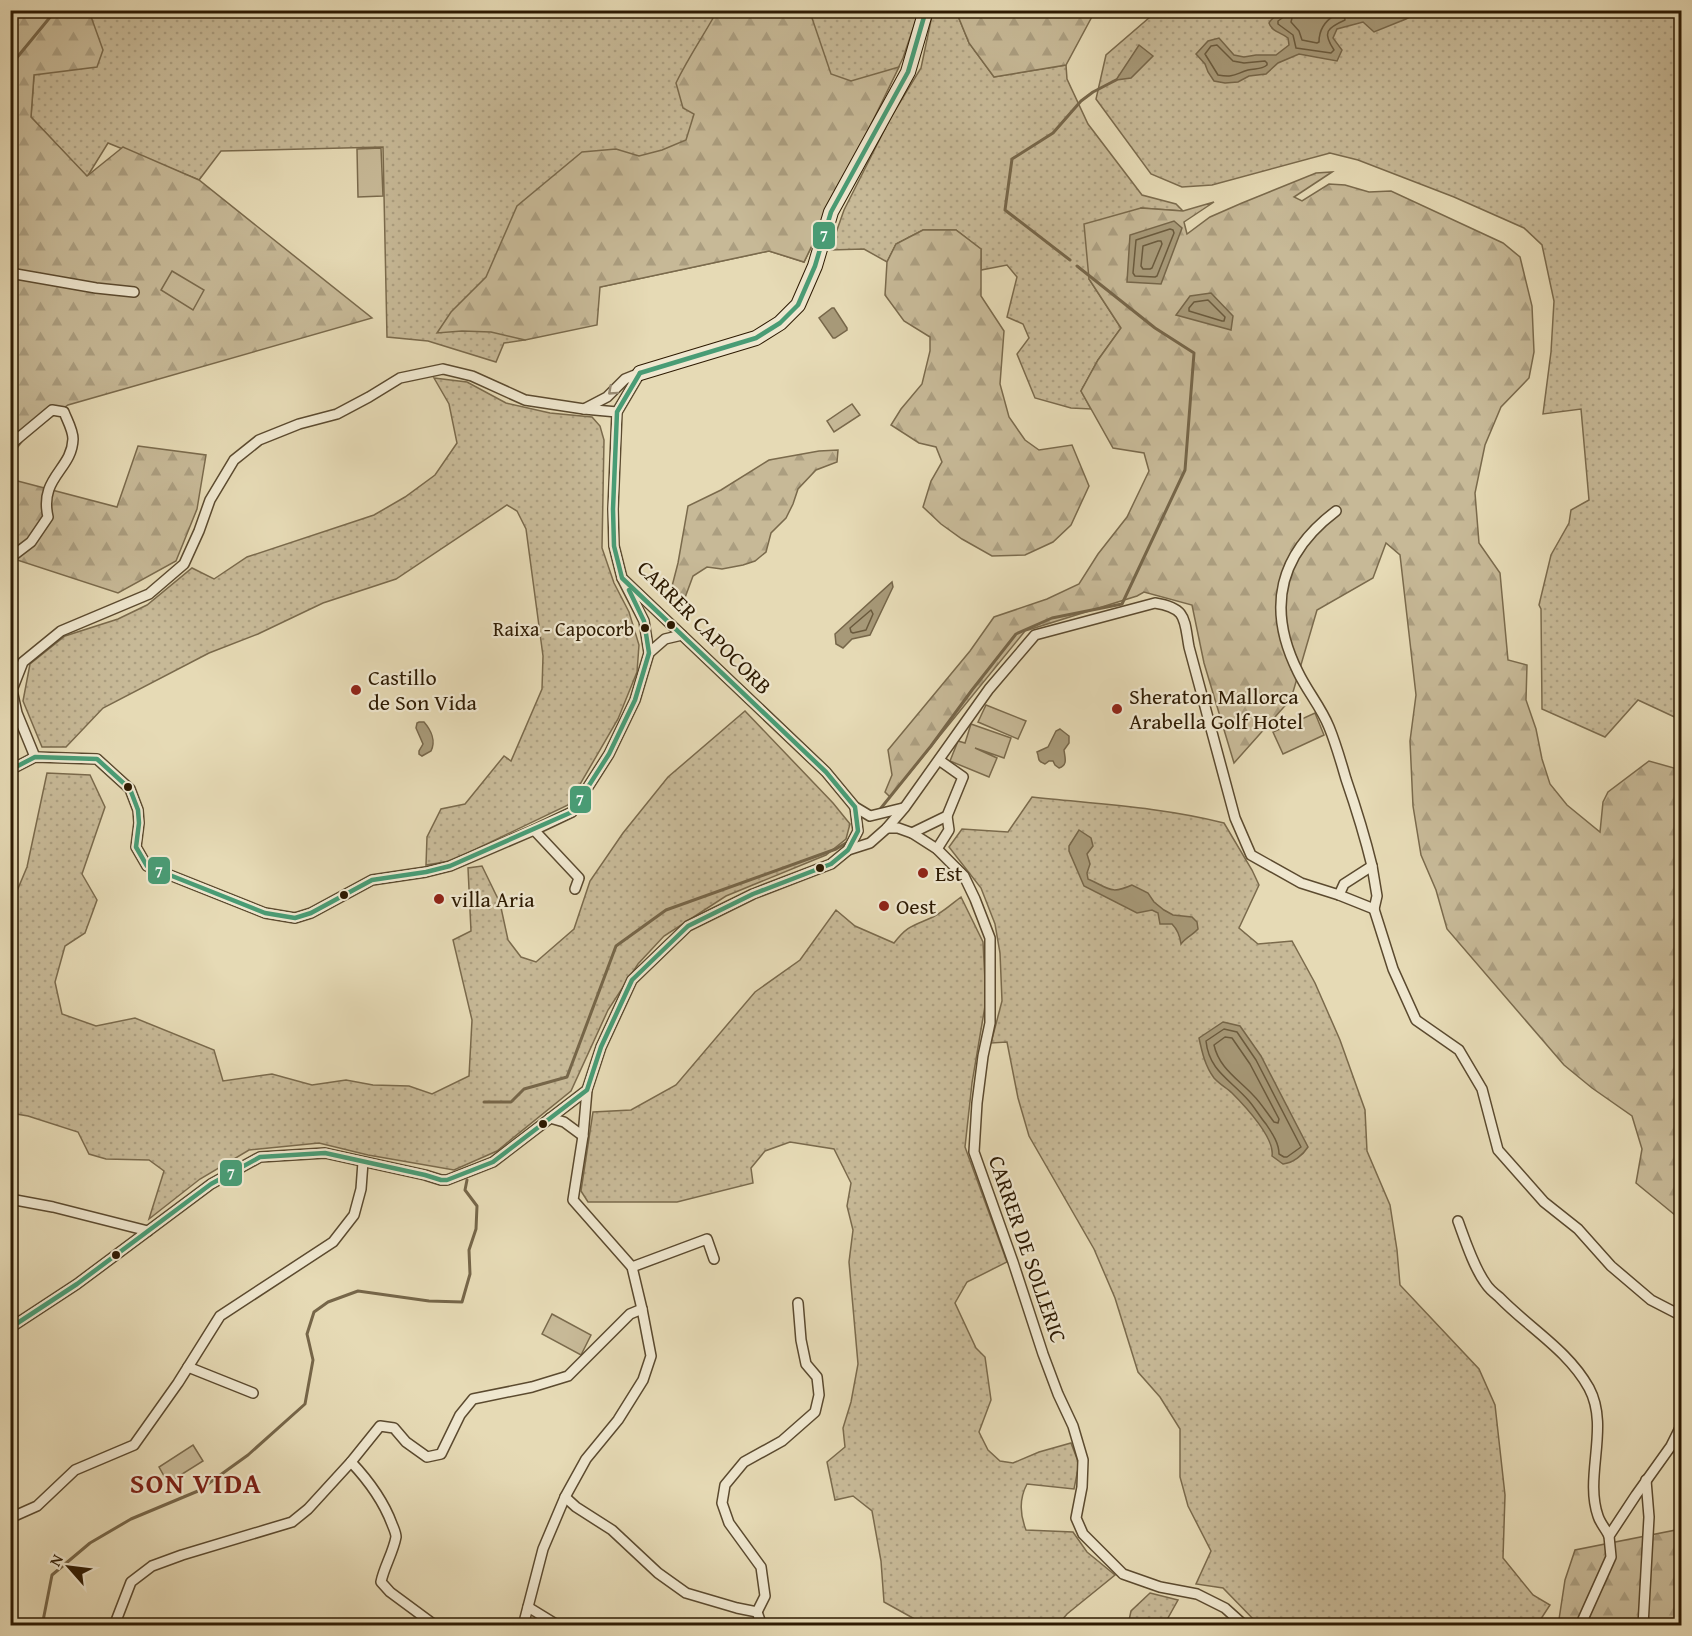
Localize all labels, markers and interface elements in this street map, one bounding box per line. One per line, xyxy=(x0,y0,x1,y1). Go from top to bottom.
line badge: 7 xyxy=(812,221,836,250)
text: 7 xyxy=(820,223,828,247)
one-way arrow xyxy=(608,384,619,395)
street label: CARRER CAPOCORB xyxy=(630,552,780,702)
place label: Raixa - Capocorb xyxy=(493,614,634,643)
unlabelled marker xyxy=(665,619,677,631)
marker: Raixa - Capocorb xyxy=(639,622,651,634)
place label: Castillo de Son Vida xyxy=(368,661,477,718)
place label: Sheraton Mallorca Arabella Golf Hotel xyxy=(1129,680,1303,737)
marker: Castillo de Son Vida xyxy=(349,683,363,697)
marker: Sheraton Mallorca Arabella Golf Hotel xyxy=(1110,702,1124,716)
unlabelled marker xyxy=(122,781,134,793)
line badge: 7 xyxy=(569,785,592,814)
text: 7 xyxy=(576,787,584,811)
line badge: 7 xyxy=(147,856,171,885)
place label: Est xyxy=(935,857,963,889)
text: 7 xyxy=(155,859,163,883)
unlabelled marker xyxy=(814,862,826,874)
marker: Est xyxy=(916,866,930,880)
place label: villa Aria xyxy=(451,883,535,915)
unlabelled marker xyxy=(338,889,350,901)
place label: Oest xyxy=(896,890,936,922)
marker: villa Aria xyxy=(432,892,446,906)
marker: Oest xyxy=(877,899,891,913)
unlabelled marker xyxy=(537,1118,549,1130)
street label: CARRER DE SOLLERIC xyxy=(981,1151,1075,1347)
line badge: 7 xyxy=(219,1159,243,1187)
text: 7 xyxy=(227,1161,235,1185)
unlabelled marker xyxy=(110,1249,122,1261)
district label: SON VIDA xyxy=(130,1462,262,1503)
north arrow xyxy=(39,1537,99,1597)
text: N xyxy=(43,1549,69,1570)

